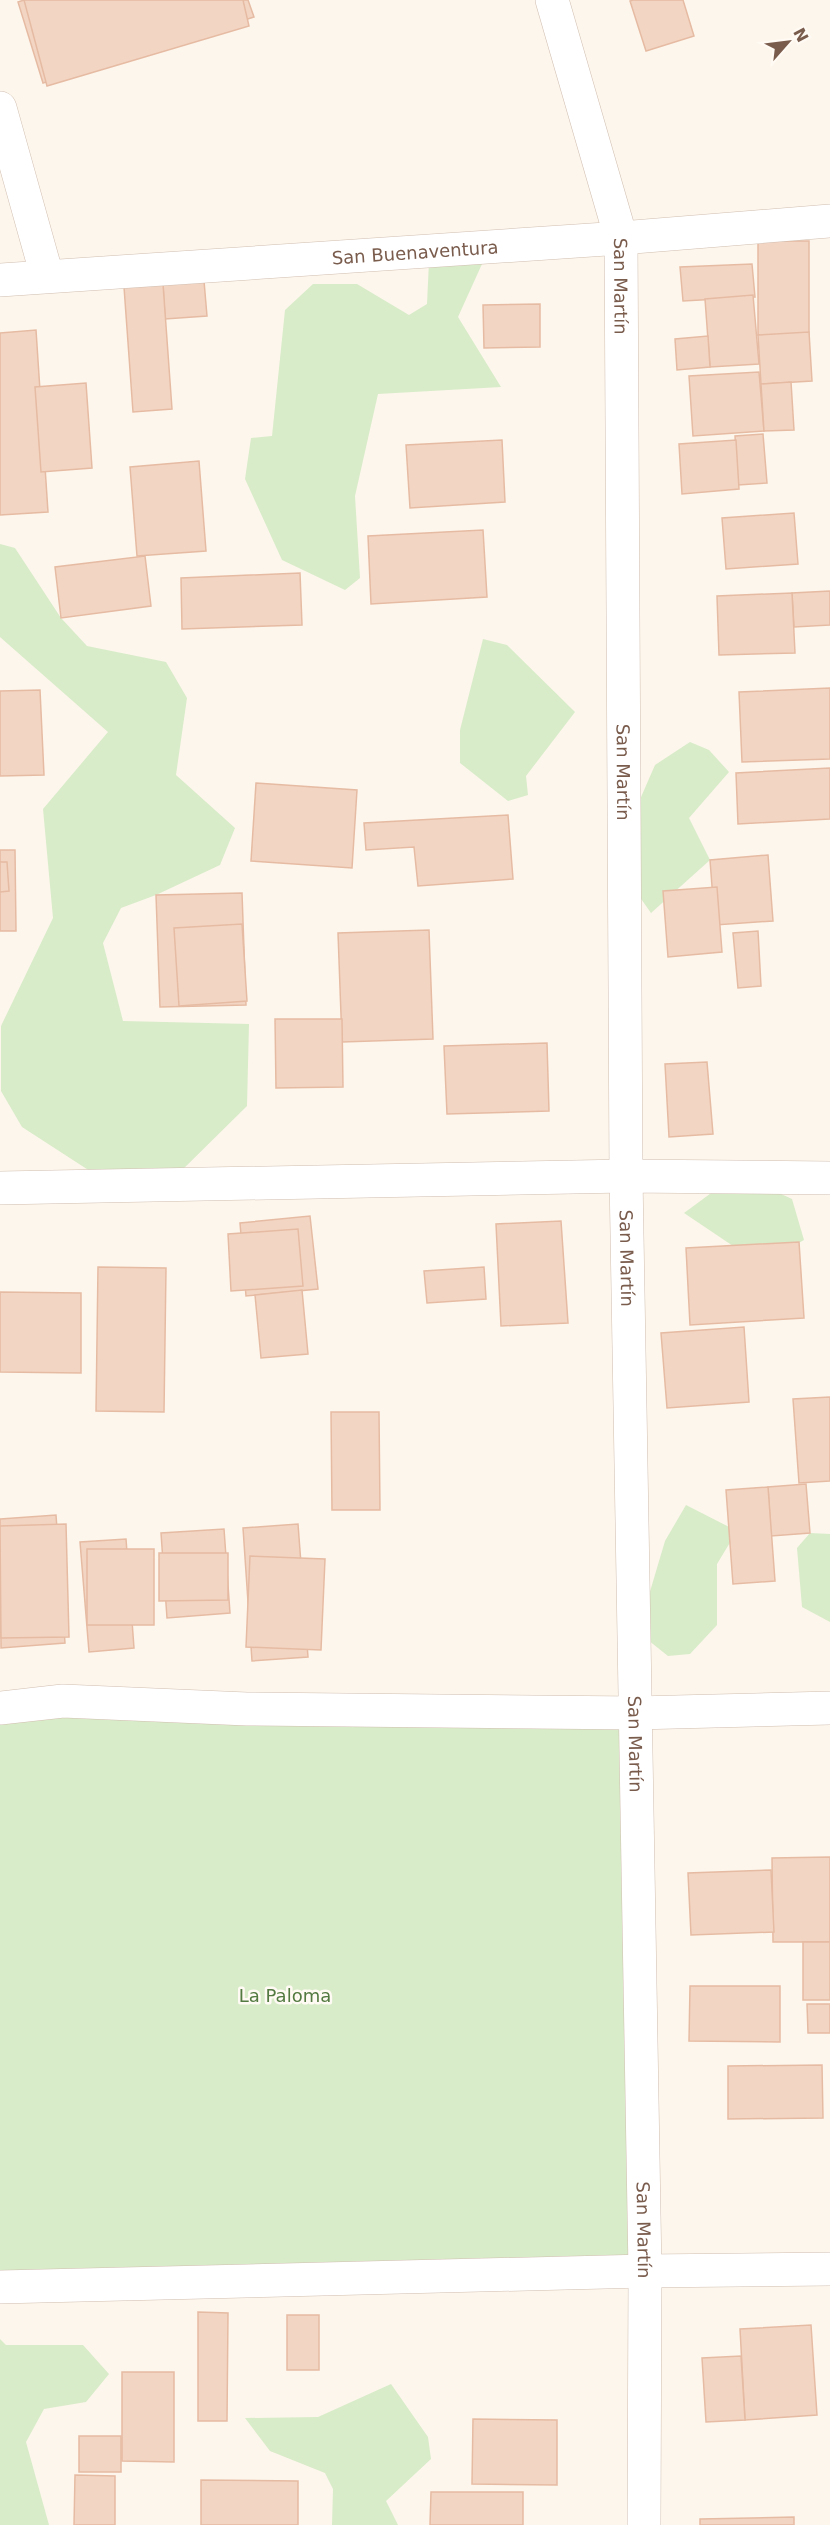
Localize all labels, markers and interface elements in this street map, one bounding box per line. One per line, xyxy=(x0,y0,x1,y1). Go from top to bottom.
north arrow xyxy=(758,12,818,72)
text: N xyxy=(789,25,812,46)
street label: San Buenaventura xyxy=(331,236,499,268)
street label: San Martín xyxy=(610,238,632,335)
street label: San Martín xyxy=(613,724,635,821)
street label: San Martín xyxy=(616,1209,639,1307)
street label: San Martín xyxy=(625,1695,647,1793)
park label: La Paloma xyxy=(239,1985,331,2006)
street label: San Martín xyxy=(633,2181,656,2279)

